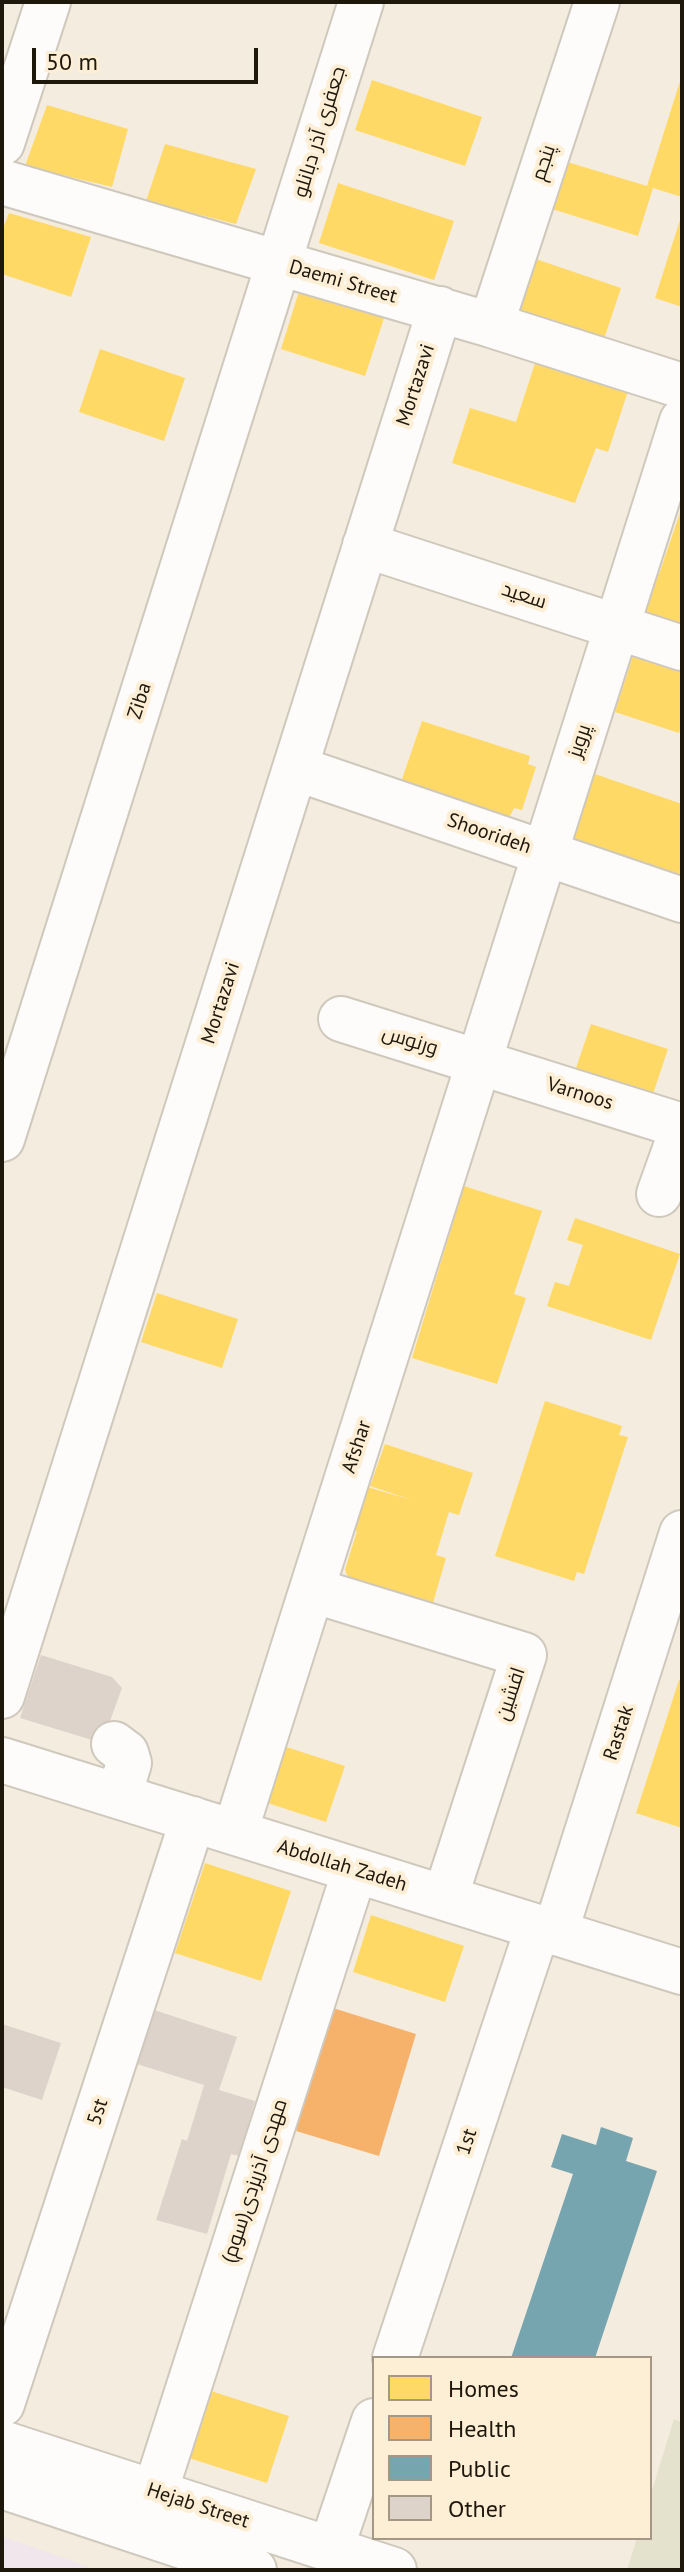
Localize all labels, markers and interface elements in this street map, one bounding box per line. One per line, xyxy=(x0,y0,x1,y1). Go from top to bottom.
scale bar xyxy=(36,32,262,82)
text: 50 m xyxy=(46,46,98,77)
street label: جعفری آذر دبانلو xyxy=(289,64,351,200)
street label: پنجم xyxy=(527,142,561,184)
street label: Daemi Street xyxy=(286,255,400,309)
street label: Mortazavi xyxy=(392,341,440,429)
street label: سعید xyxy=(498,578,550,614)
street label: Ziba xyxy=(123,680,157,722)
street label: پرویز xyxy=(563,721,597,761)
street label: Shoorideh xyxy=(444,808,534,860)
street label: Mortazavi xyxy=(197,959,245,1047)
street label: ورنوس xyxy=(379,1021,441,1061)
street label: Varnoos xyxy=(544,1073,616,1115)
street label: Afshar xyxy=(337,1418,377,1476)
street label: افشین xyxy=(491,1664,531,1724)
street label: Rastak xyxy=(599,1703,639,1763)
street label: Abdollah Zadeh xyxy=(274,1835,410,1897)
street label: 5st xyxy=(83,2096,113,2128)
street label: مهدی آذریزدی(سوم) xyxy=(217,2096,293,2266)
street label: 1st xyxy=(452,2126,482,2158)
legend xyxy=(372,2356,652,2540)
text: Homes xyxy=(448,2373,519,2404)
text: Health xyxy=(448,2413,517,2444)
text: Public xyxy=(448,2453,511,2484)
street label: Hejab Street xyxy=(144,2478,252,2534)
text: Other xyxy=(448,2493,506,2524)

